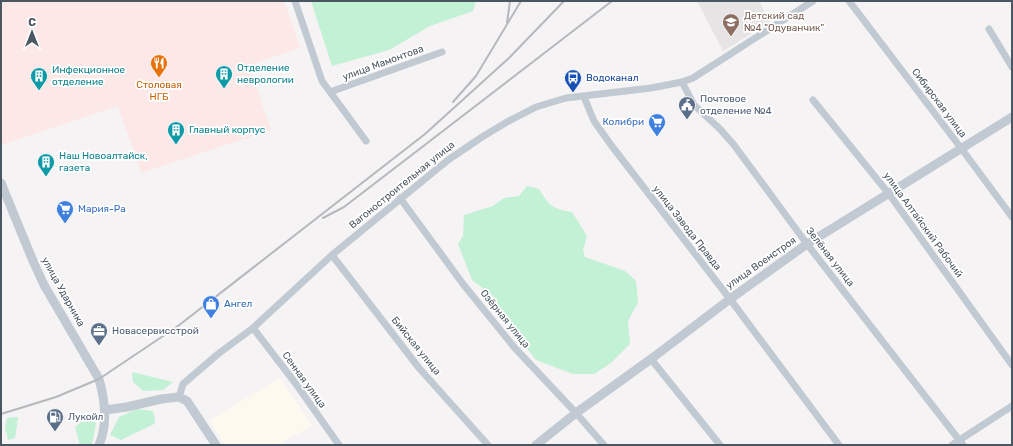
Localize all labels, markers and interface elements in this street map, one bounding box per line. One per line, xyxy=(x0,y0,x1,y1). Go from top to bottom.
place label: Детский сад №4 "Одуванчик" xyxy=(744,10,824,34)
north arrow xyxy=(12,12,52,52)
school or university icon: Детский сад №4 "Одуванчик" xyxy=(721,12,741,37)
text: С xyxy=(28,16,36,29)
street label: улица Мамонтова xyxy=(341,43,425,83)
restaurant icon: Столовая НГБ xyxy=(149,53,169,78)
place label: Отделение неврологии xyxy=(237,62,294,86)
place label: Инфекционное отделение xyxy=(52,64,126,88)
building icon: Отделение неврологии xyxy=(214,64,234,89)
building icon: Инфекционное отделение xyxy=(29,66,49,91)
street label: Сибирская улица xyxy=(909,66,969,140)
bus stop icon: Водоканал xyxy=(563,68,583,93)
place label: Водоканал xyxy=(586,72,639,84)
place label: Столовая НГБ xyxy=(136,79,182,103)
place label: Почтовое отделение №4 xyxy=(700,93,772,117)
public building icon: Почтовое отделение №4 xyxy=(677,95,697,120)
supermarket icon: Колибри xyxy=(647,112,667,137)
place label: Колибри xyxy=(603,116,644,128)
building icon: Главный корпус xyxy=(166,120,186,145)
place label: Главный корпус xyxy=(189,124,266,136)
street label: Вагоностроительная улица xyxy=(347,139,457,231)
place label: Наш Новоалтайск, газета xyxy=(59,150,148,174)
building icon: Наш Новоалтайск, газета xyxy=(36,152,56,177)
street label: улица Алтайский Рабочий xyxy=(881,170,965,280)
street label: улица Завода Правда xyxy=(650,183,724,273)
supermarket icon: Мария-Ра xyxy=(55,199,75,224)
place label: Мария-Ра xyxy=(78,203,126,215)
street label: Зелёная улица xyxy=(803,225,857,289)
street label: улица Военстроя xyxy=(724,234,798,292)
street label: улица Ударника xyxy=(39,255,87,329)
street label: Озёрная улица xyxy=(478,287,532,351)
shop icon: Ангел xyxy=(201,294,221,319)
place label: Ангел xyxy=(224,298,253,310)
street label: Бийская улица xyxy=(389,314,443,378)
office icon: Новасервисстрой xyxy=(89,321,109,346)
place label: Новасервисстрой xyxy=(112,325,199,337)
street label: Сенная улица xyxy=(280,350,328,410)
fuel station icon: Лукойл xyxy=(45,407,65,432)
place label: Лукойл xyxy=(68,411,103,423)

